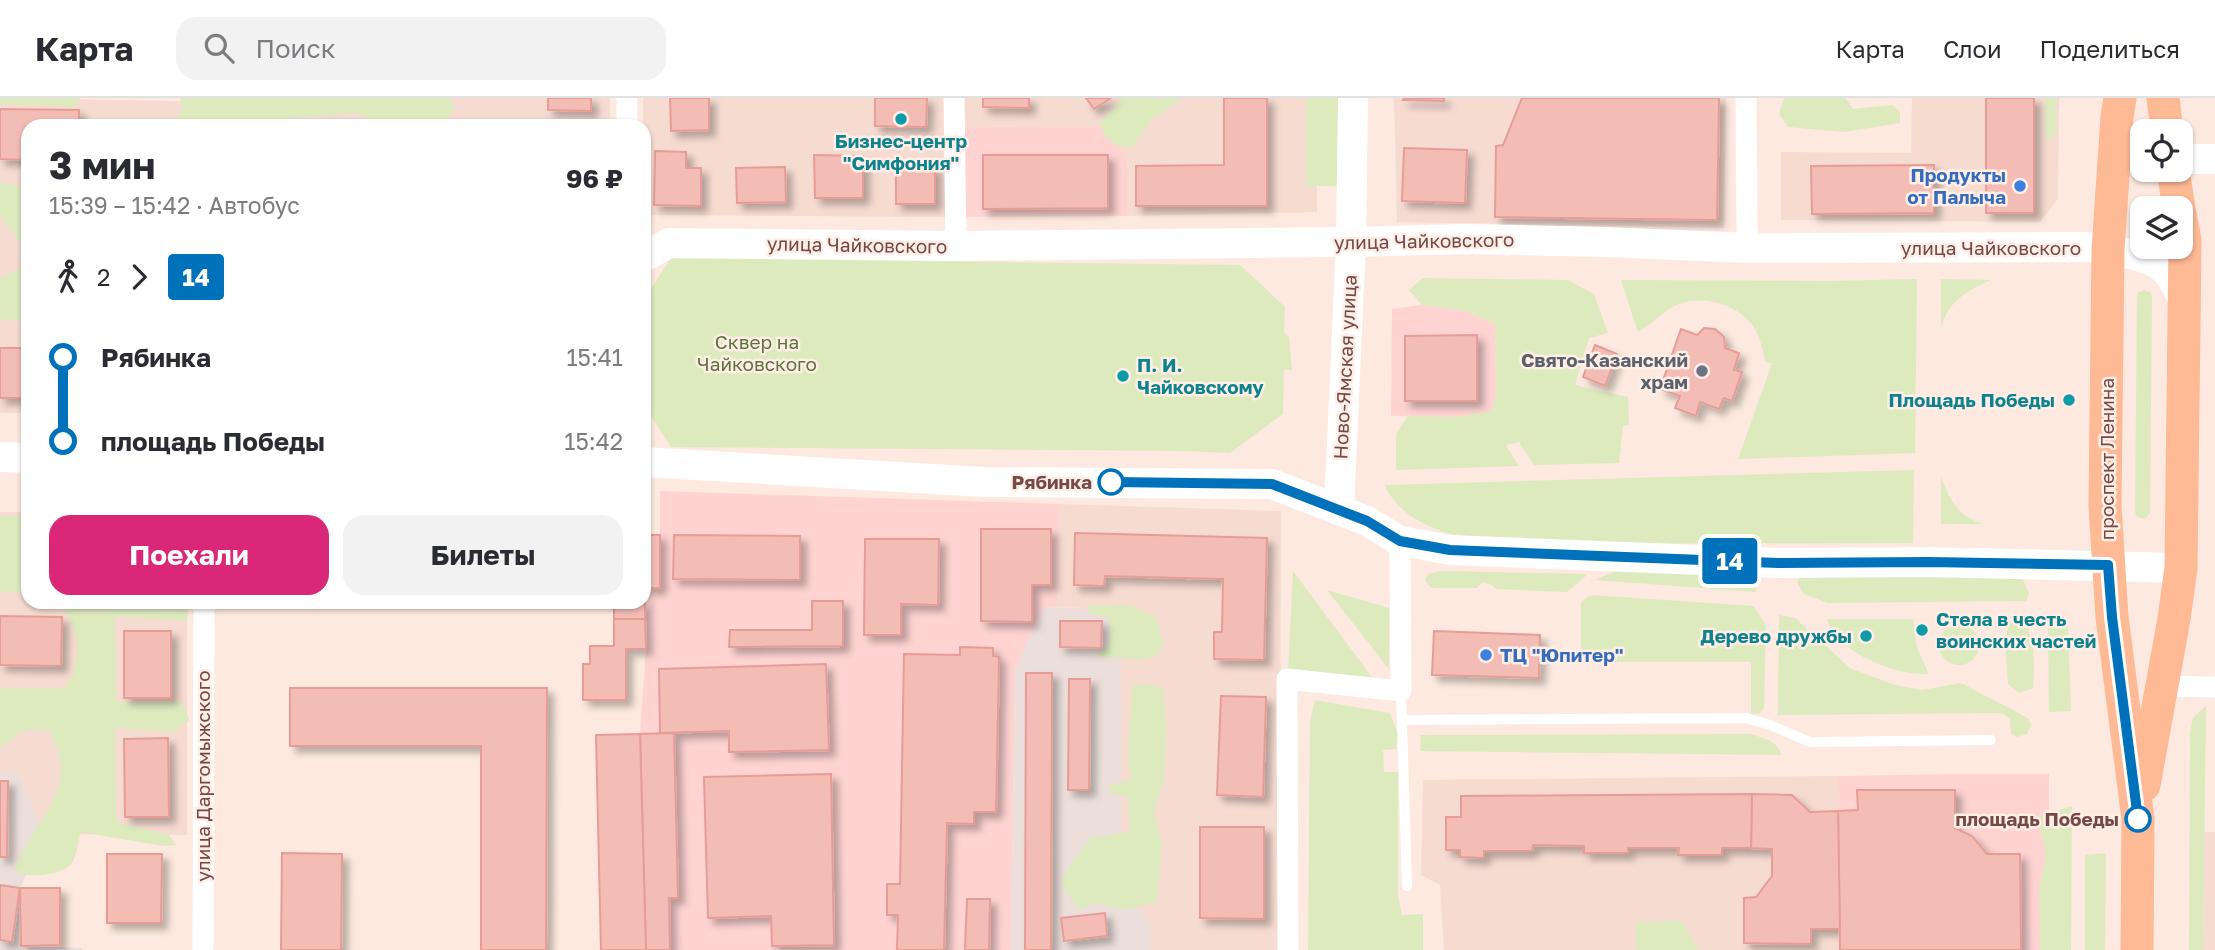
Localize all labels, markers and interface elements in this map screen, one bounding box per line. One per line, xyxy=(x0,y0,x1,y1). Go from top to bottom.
search box xyxy=(176,17,666,80)
text: Карта xyxy=(35,29,134,68)
icon: search xyxy=(200,29,238,67)
text: Поиск xyxy=(256,33,336,64)
text: Карта xyxy=(1835,34,1905,63)
text: Слои xyxy=(1943,34,2002,63)
text: Поделиться xyxy=(2040,34,2180,63)
marker: Бизнес-центр "Симфония" xyxy=(893,111,909,127)
map controls xyxy=(2130,119,2193,259)
button: locate xyxy=(2130,119,2193,182)
place label: Бизнес-центр "Симфония" xyxy=(835,129,967,174)
text: 3 мин xyxy=(49,142,155,187)
text: 96 ₽ xyxy=(566,163,623,194)
place label: Продукты от Палыча xyxy=(1907,163,2006,208)
marker: Продукты от Палыча xyxy=(2012,178,2028,194)
text: 15:39 – 15:42 · Автобус xyxy=(49,191,300,219)
button: layers xyxy=(2130,196,2193,259)
street label: улица Чайковского xyxy=(1334,227,1514,254)
street label: улица Чайковского xyxy=(767,231,947,258)
street label: улица Чайковского xyxy=(1901,236,2081,259)
icon: walk xyxy=(49,258,87,296)
icon: forward xyxy=(120,258,158,296)
text: 14 xyxy=(182,262,210,291)
text: 2 xyxy=(97,263,110,291)
street label: Ново-Ямская улица xyxy=(1328,274,1361,460)
park label: Сквер на Чайковского xyxy=(697,330,817,375)
text: Рябинка xyxy=(101,342,211,373)
text: 15:41 xyxy=(566,343,623,371)
place label: Свято-Казанский храм xyxy=(1521,348,1688,393)
place label: П. И. Чайковскому xyxy=(1137,353,1264,398)
marker: Свято-Казанский храм xyxy=(1694,363,1710,379)
marker: П. И. Чайковскому xyxy=(1115,368,1131,384)
street label: проспект Ленина xyxy=(2095,378,2118,540)
place label: Площадь Победы xyxy=(1889,388,2055,411)
marker: Площадь Победы xyxy=(2061,392,2077,408)
text: площадь Победы xyxy=(101,426,325,457)
text: 15:42 xyxy=(564,427,623,455)
marker: Рябинка xyxy=(1098,469,1124,495)
place label: Рябинка xyxy=(1012,470,1092,493)
button: Поехали xyxy=(49,515,329,595)
button: Билеты xyxy=(343,515,623,595)
line badge: 14 xyxy=(1698,538,1762,584)
text: 14 xyxy=(1716,546,1744,575)
place label: Стела в честь воинских частей xyxy=(1936,607,2096,652)
marker: Стела в честь воинских частей xyxy=(1914,622,1930,638)
place label: Дерево дружбы xyxy=(1700,624,1852,647)
marker: Дерево дружбы xyxy=(1858,628,1874,644)
place label: ТЦ "Юпитер" xyxy=(1500,643,1623,666)
marker: ТЦ "Юпитер" xyxy=(1478,647,1494,663)
street label: улица Даргомыжского xyxy=(191,670,214,882)
marker: площадь Победы xyxy=(2125,806,2151,832)
place label: площадь Победы xyxy=(1955,807,2119,830)

